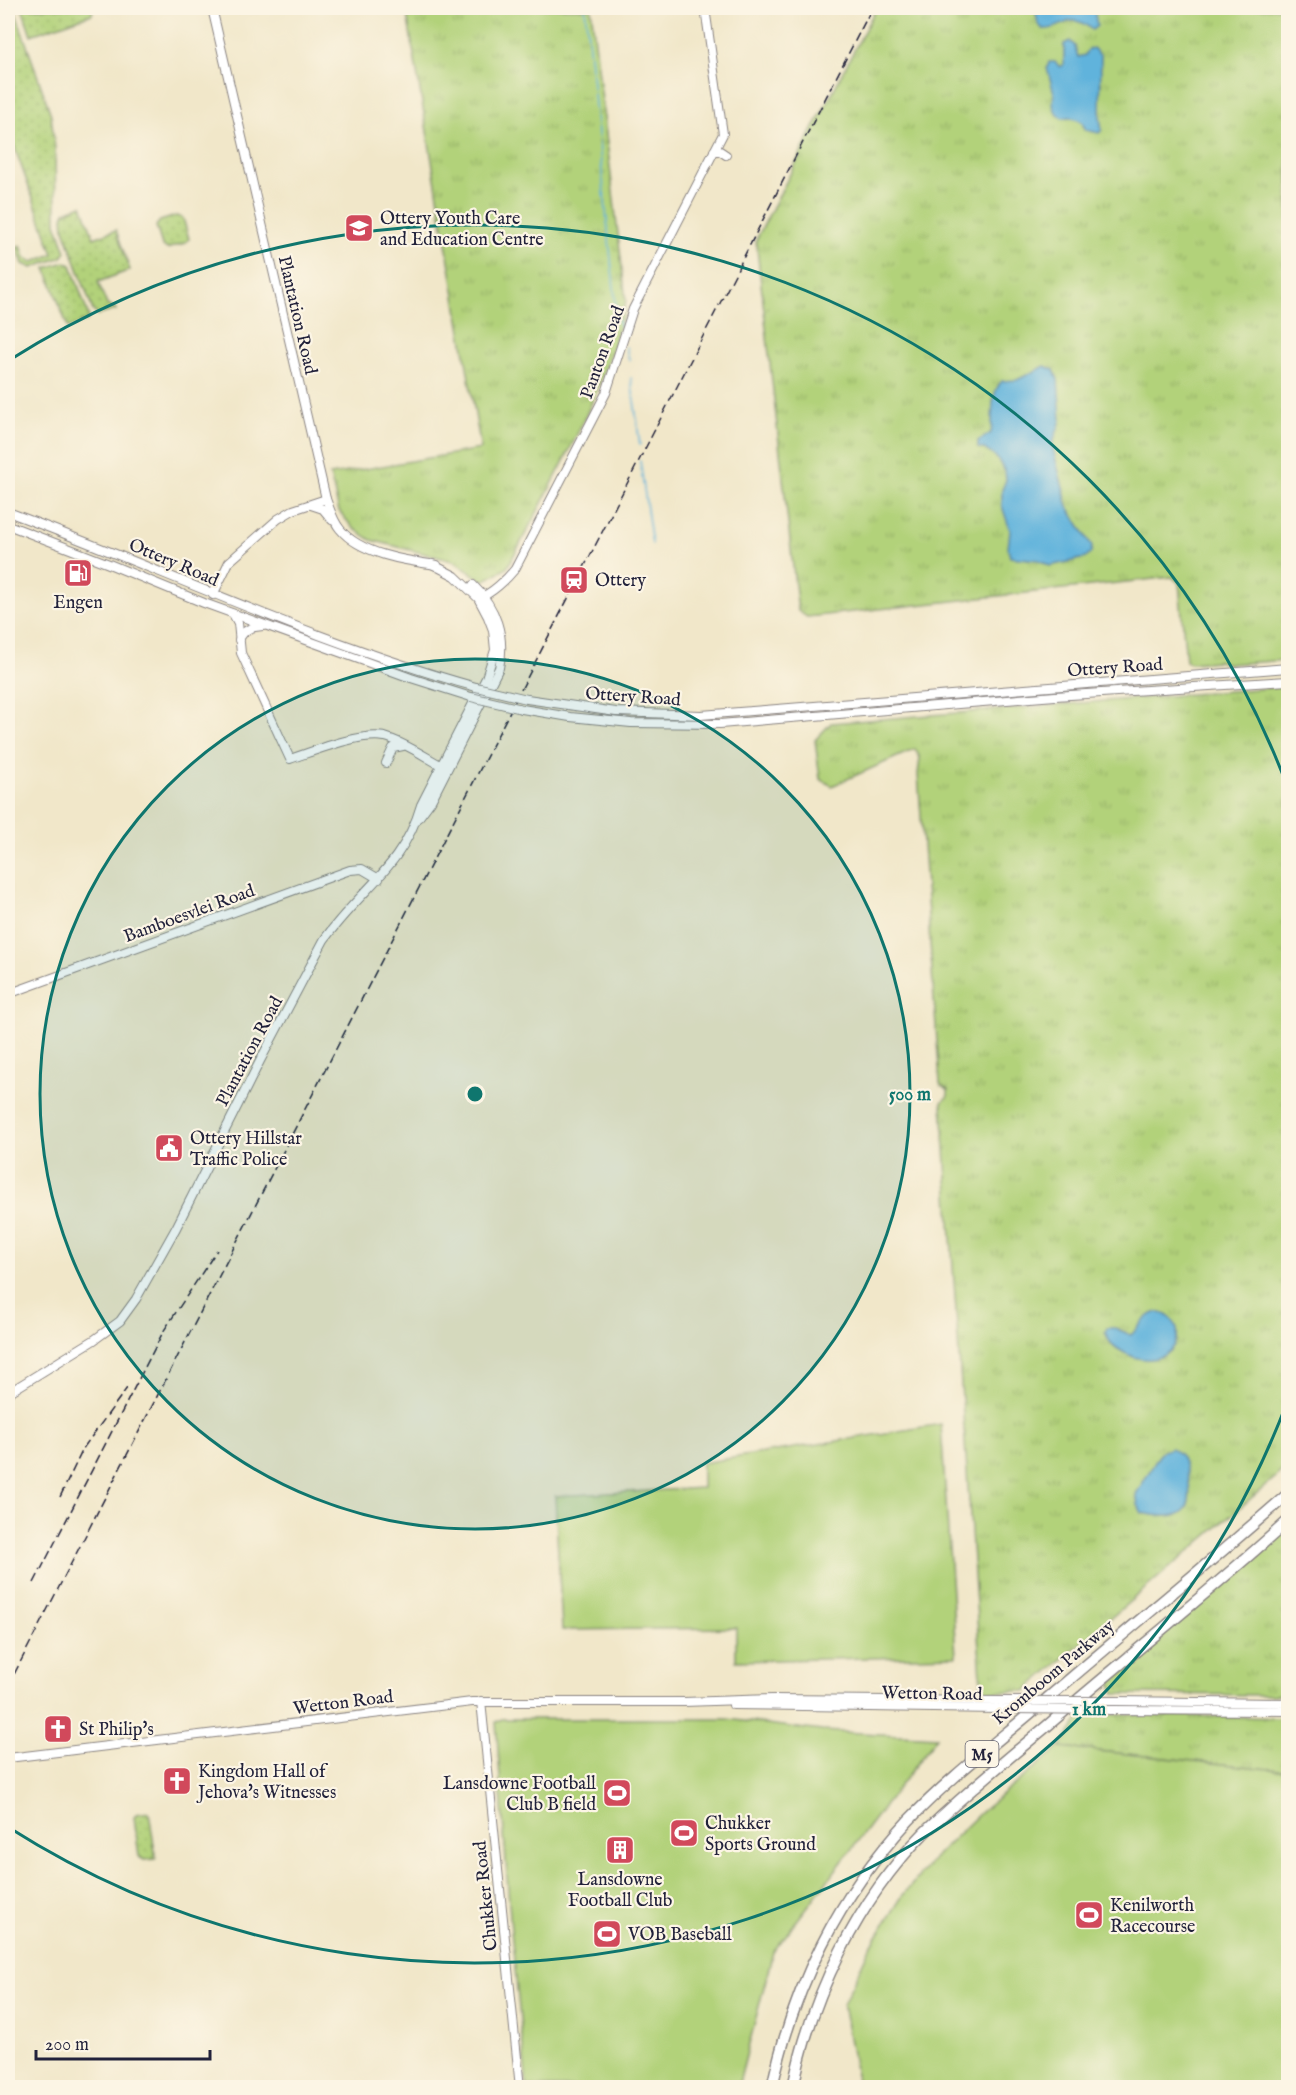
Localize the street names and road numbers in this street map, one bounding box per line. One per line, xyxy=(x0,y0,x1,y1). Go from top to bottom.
street label: Plantation Road xyxy=(272,254,321,377)
street label: Panton Road xyxy=(576,302,631,402)
street label: Ottery Road xyxy=(125,534,222,593)
street label: Ottery Road xyxy=(1067,654,1164,683)
street label: Ottery Road xyxy=(584,683,682,712)
street label: Bamboesvlei Road xyxy=(121,880,259,949)
street label: Plantation Road xyxy=(212,992,289,1111)
street label: Kromboom Parkway xyxy=(988,1615,1120,1731)
street label: Wetton Road xyxy=(881,1682,983,1707)
street label: Wetton Road xyxy=(292,1686,395,1721)
road number: M5 xyxy=(966,1741,998,1767)
street label: Chukker Road xyxy=(469,1839,504,1952)

